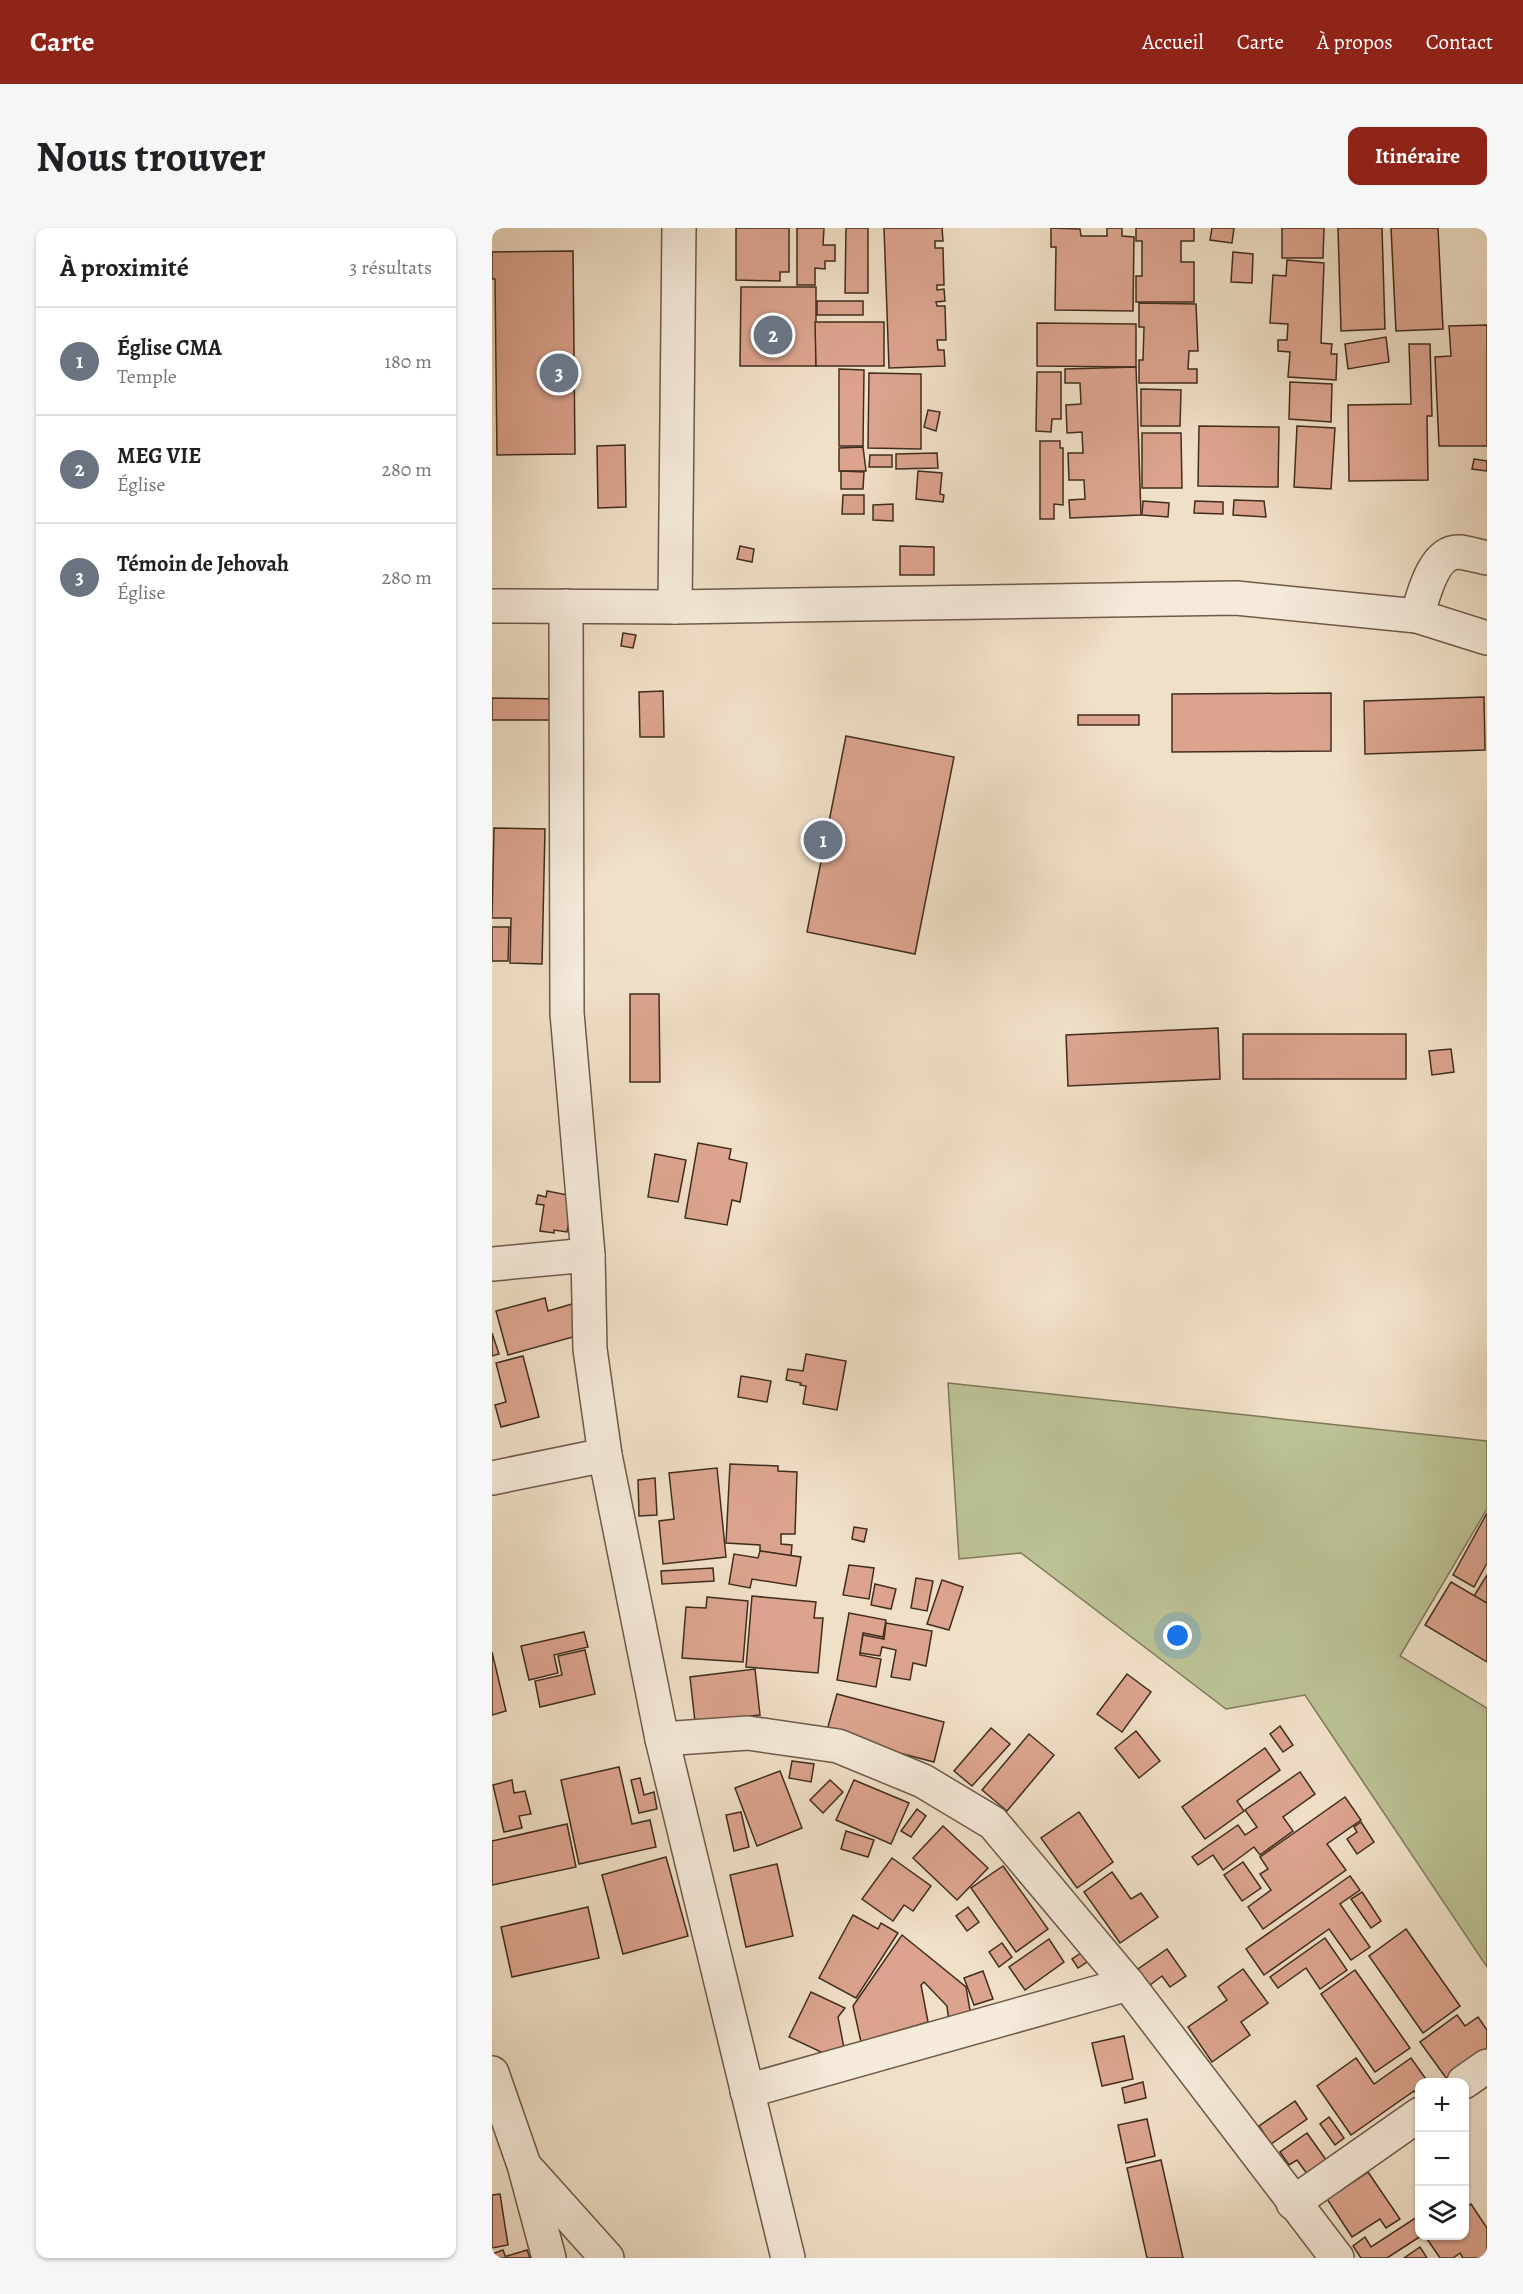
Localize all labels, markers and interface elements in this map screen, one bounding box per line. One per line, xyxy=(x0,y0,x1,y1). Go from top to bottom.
text: Carte xyxy=(30,23,95,61)
text: Accueil xyxy=(1142,28,1204,56)
text: Carte xyxy=(1237,28,1284,56)
text: À propos xyxy=(1317,28,1393,56)
text: Contact xyxy=(1426,28,1493,56)
button: Itinéraire xyxy=(1348,127,1487,185)
text: Nous trouver xyxy=(36,128,266,185)
text: À proximité xyxy=(60,250,189,285)
text: 3 résultats xyxy=(349,254,432,281)
pin: 2 xyxy=(754,312,792,358)
text: Église CMA xyxy=(117,333,222,363)
text: 1 xyxy=(76,348,83,375)
text: 180 m xyxy=(384,348,432,375)
pin: 3 xyxy=(540,350,578,396)
text: Temple xyxy=(117,363,177,390)
text: MEG VIE xyxy=(117,441,201,471)
text: 2 xyxy=(75,456,84,483)
text: 280 m xyxy=(382,456,432,483)
text: Église xyxy=(117,471,166,498)
text: Témoin de Jehovah xyxy=(117,549,289,579)
text: 3 xyxy=(75,564,84,591)
text: 280 m xyxy=(382,564,432,591)
text: Église xyxy=(117,579,166,606)
pin: 1 xyxy=(804,818,842,862)
your location xyxy=(1163,1621,1192,1650)
map controls xyxy=(1415,2078,1469,2240)
button: + xyxy=(1415,2078,1469,2132)
button: − xyxy=(1415,2132,1469,2186)
button: layers xyxy=(1415,2186,1469,2240)

